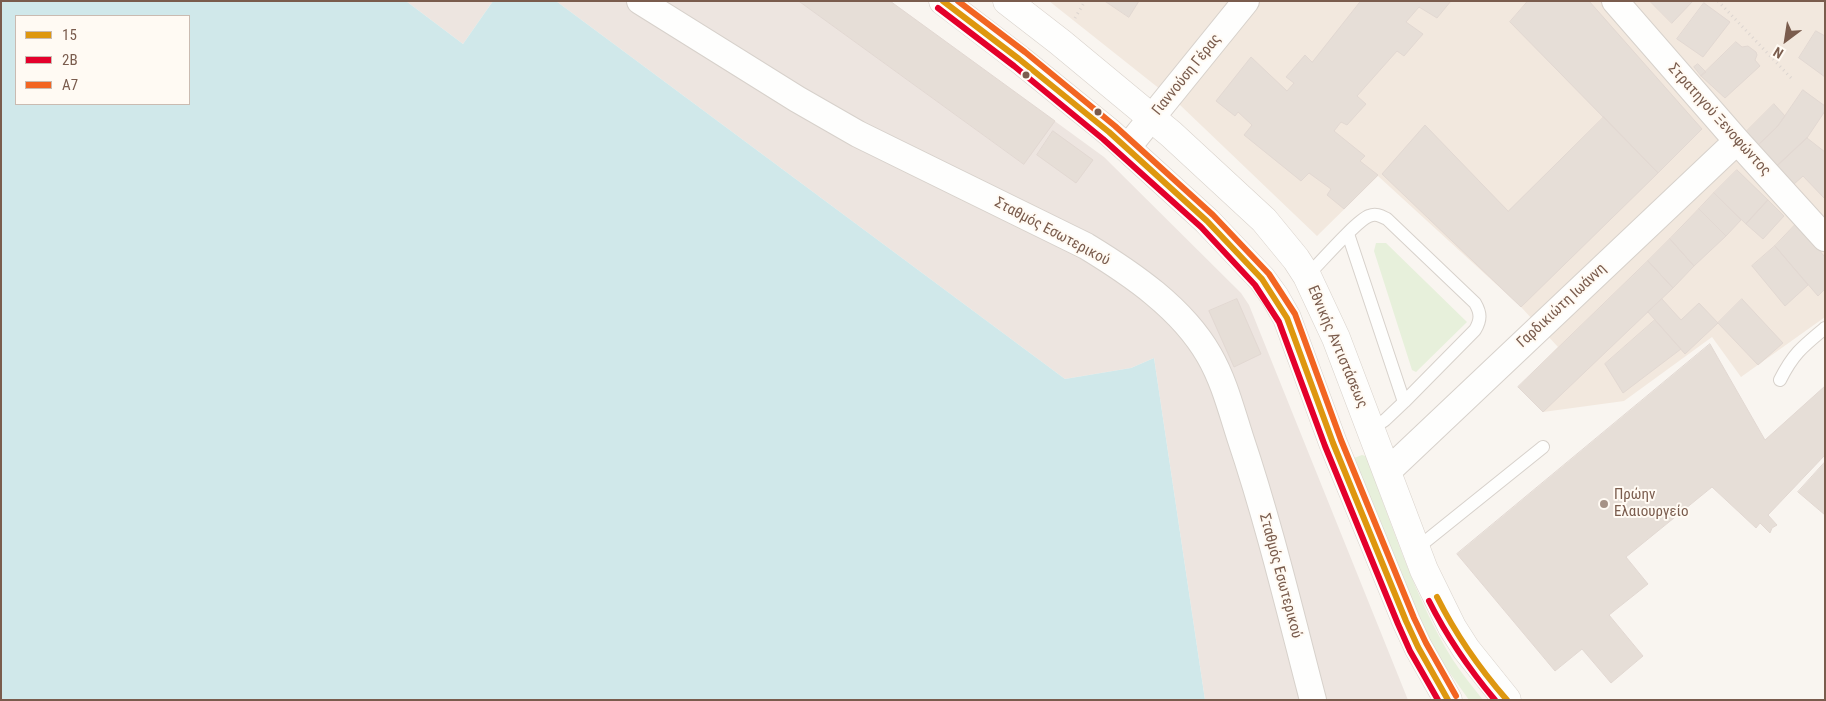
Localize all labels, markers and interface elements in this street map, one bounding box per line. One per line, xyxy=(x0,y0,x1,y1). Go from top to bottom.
legend xyxy=(15,15,190,105)
north arrow xyxy=(1761,15,1811,65)
text: 15 xyxy=(62,26,77,44)
street label: Γιαννούση Γέρας xyxy=(1149,31,1225,119)
text: N xyxy=(1770,44,1786,62)
text: 2B xyxy=(62,51,78,69)
street label: Στρατηγού Ξενοφώντος xyxy=(1664,60,1774,180)
unlabelled marker xyxy=(1021,70,1031,80)
text: A7 xyxy=(62,76,78,94)
unlabelled marker xyxy=(1093,107,1103,117)
street label: Σταθμός Εσωτερικού xyxy=(991,194,1113,270)
street label: Γαρδικιώτη Ιωάννη xyxy=(1514,260,1610,352)
street label: Εθνικής Αντιστάσεως xyxy=(1303,283,1371,411)
place label: Πρώην Ελαιουργείο xyxy=(1614,486,1689,521)
marker: Πρώην Ελαιουργείο xyxy=(1598,498,1610,510)
street label: Σταθμός Εσωτερικού xyxy=(1255,512,1305,640)

